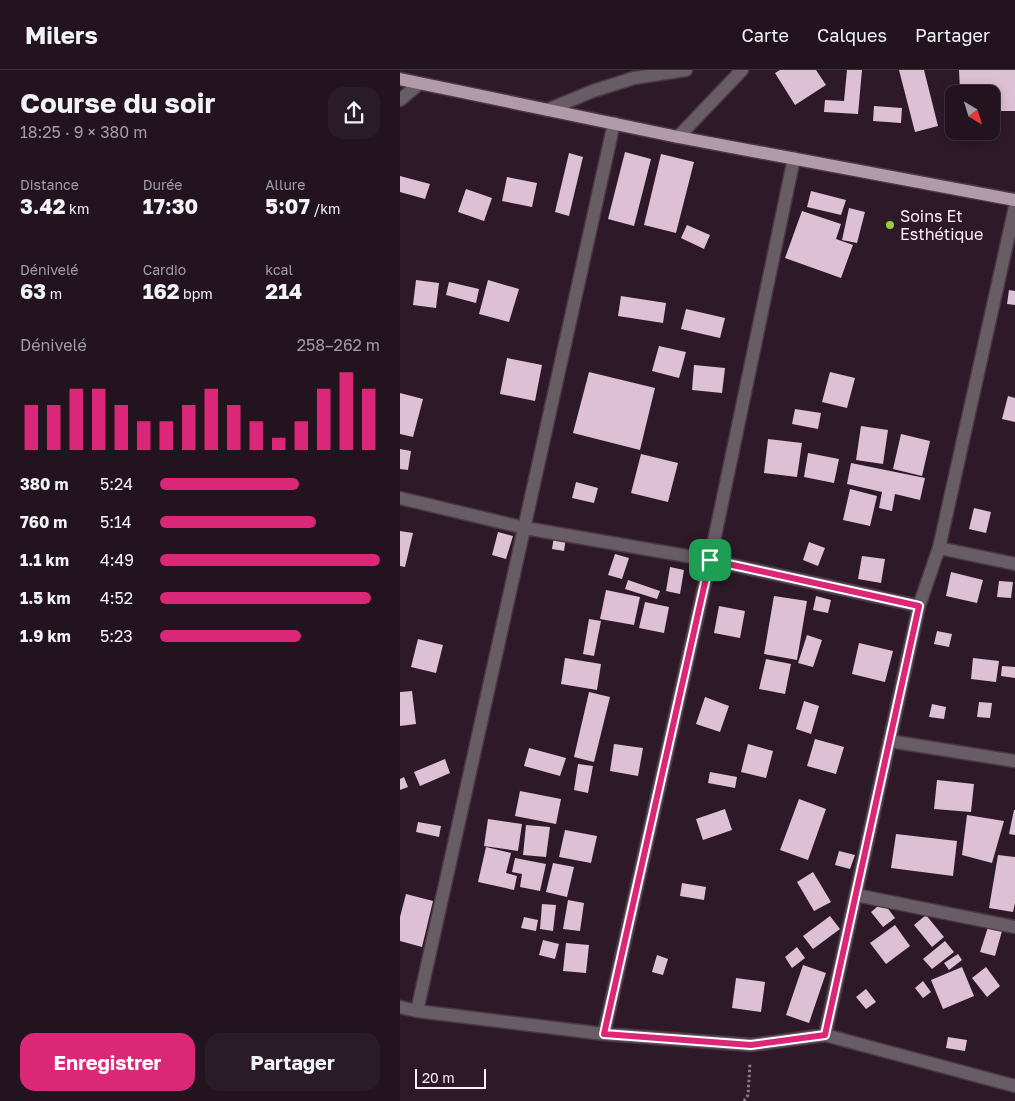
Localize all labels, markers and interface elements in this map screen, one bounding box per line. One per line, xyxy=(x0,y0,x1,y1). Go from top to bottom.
text: Milers xyxy=(25,20,98,49)
text: Carte xyxy=(742,24,789,46)
text: Calques xyxy=(817,24,887,46)
text: Partager xyxy=(915,24,990,46)
north arrow xyxy=(945,85,1000,140)
map controls xyxy=(945,85,1000,140)
text: Course du soir xyxy=(20,86,215,119)
button: share xyxy=(328,87,380,139)
text: 18:25 · 9 × 380 m xyxy=(20,122,147,142)
text: Distance xyxy=(20,176,79,193)
text: Durée xyxy=(143,176,183,193)
text: Allure xyxy=(265,176,305,193)
text: 3.42 xyxy=(20,193,65,219)
text: 17:30 xyxy=(143,193,198,219)
text: 5:07 xyxy=(265,193,310,219)
text: km xyxy=(65,200,89,217)
text: /km xyxy=(310,200,340,217)
place label: Soins Et Esthétique xyxy=(900,206,983,244)
marker: Soins Et Esthétique xyxy=(884,219,896,231)
text: Dénivelé xyxy=(20,261,78,278)
text: Cardio xyxy=(143,261,186,278)
text: kcal xyxy=(265,261,293,278)
text: 63 xyxy=(20,278,46,304)
text: 162 xyxy=(143,278,180,304)
text: 214 xyxy=(265,278,302,304)
text: m xyxy=(46,285,62,302)
text: bpm xyxy=(180,285,213,302)
text: Dénivelé xyxy=(20,335,87,355)
text: 258–262 m xyxy=(297,335,380,355)
text: 380 m xyxy=(20,474,68,494)
text: 5:24 xyxy=(100,474,133,494)
text: 760 m xyxy=(20,512,67,532)
text: 5:14 xyxy=(100,512,132,532)
pin xyxy=(689,539,731,581)
icon: arrive xyxy=(696,546,724,574)
text: 1.1 km xyxy=(20,550,69,570)
text: 4:49 xyxy=(100,550,134,570)
text: 1.5 km xyxy=(20,588,70,608)
text: 4:52 xyxy=(100,588,133,608)
text: 1.9 km xyxy=(20,626,71,646)
text: 5:23 xyxy=(100,626,133,646)
button: Enregistrer xyxy=(20,1033,195,1091)
button: Partager xyxy=(205,1033,380,1091)
scale bar xyxy=(415,1066,486,1089)
text: 20 m xyxy=(422,1069,455,1086)

